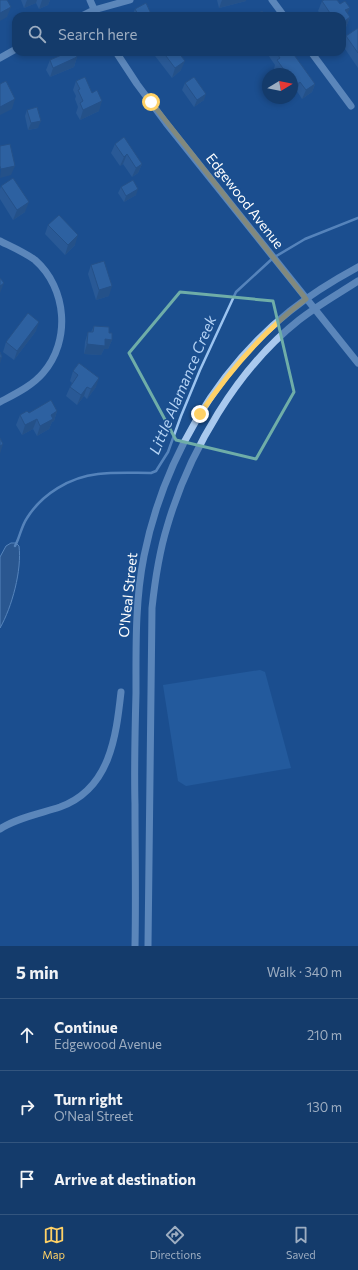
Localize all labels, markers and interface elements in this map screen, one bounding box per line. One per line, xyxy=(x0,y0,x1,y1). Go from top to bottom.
search box xyxy=(12,12,346,56)
icon: search xyxy=(26,23,48,45)
text: Search here xyxy=(58,25,137,43)
north arrow xyxy=(262,68,298,104)
route start xyxy=(142,93,160,111)
street label: Edgewood Avenue xyxy=(203,150,288,252)
water label: Little Alamance Creek xyxy=(145,312,220,457)
route end xyxy=(191,405,209,423)
street label: O'Neal Street xyxy=(115,551,140,638)
text: 5 min xyxy=(16,962,59,983)
text: Walk · 340 m xyxy=(267,964,342,980)
text: Continue xyxy=(54,1018,118,1036)
icon: ahead xyxy=(16,1024,38,1046)
text: 210 m xyxy=(307,1027,342,1043)
text: Edgewood Avenue xyxy=(54,1036,162,1052)
text: Turn right xyxy=(54,1090,123,1108)
icon: right xyxy=(16,1096,38,1118)
text: 130 m xyxy=(307,1099,342,1115)
text: O'Neal Street xyxy=(54,1108,133,1124)
icon: arrive xyxy=(16,1168,38,1190)
text: Arrive at destination xyxy=(54,1170,196,1188)
tab: Map xyxy=(42,1224,65,1261)
tab: Directions xyxy=(150,1224,201,1261)
tab: Saved xyxy=(286,1224,316,1261)

